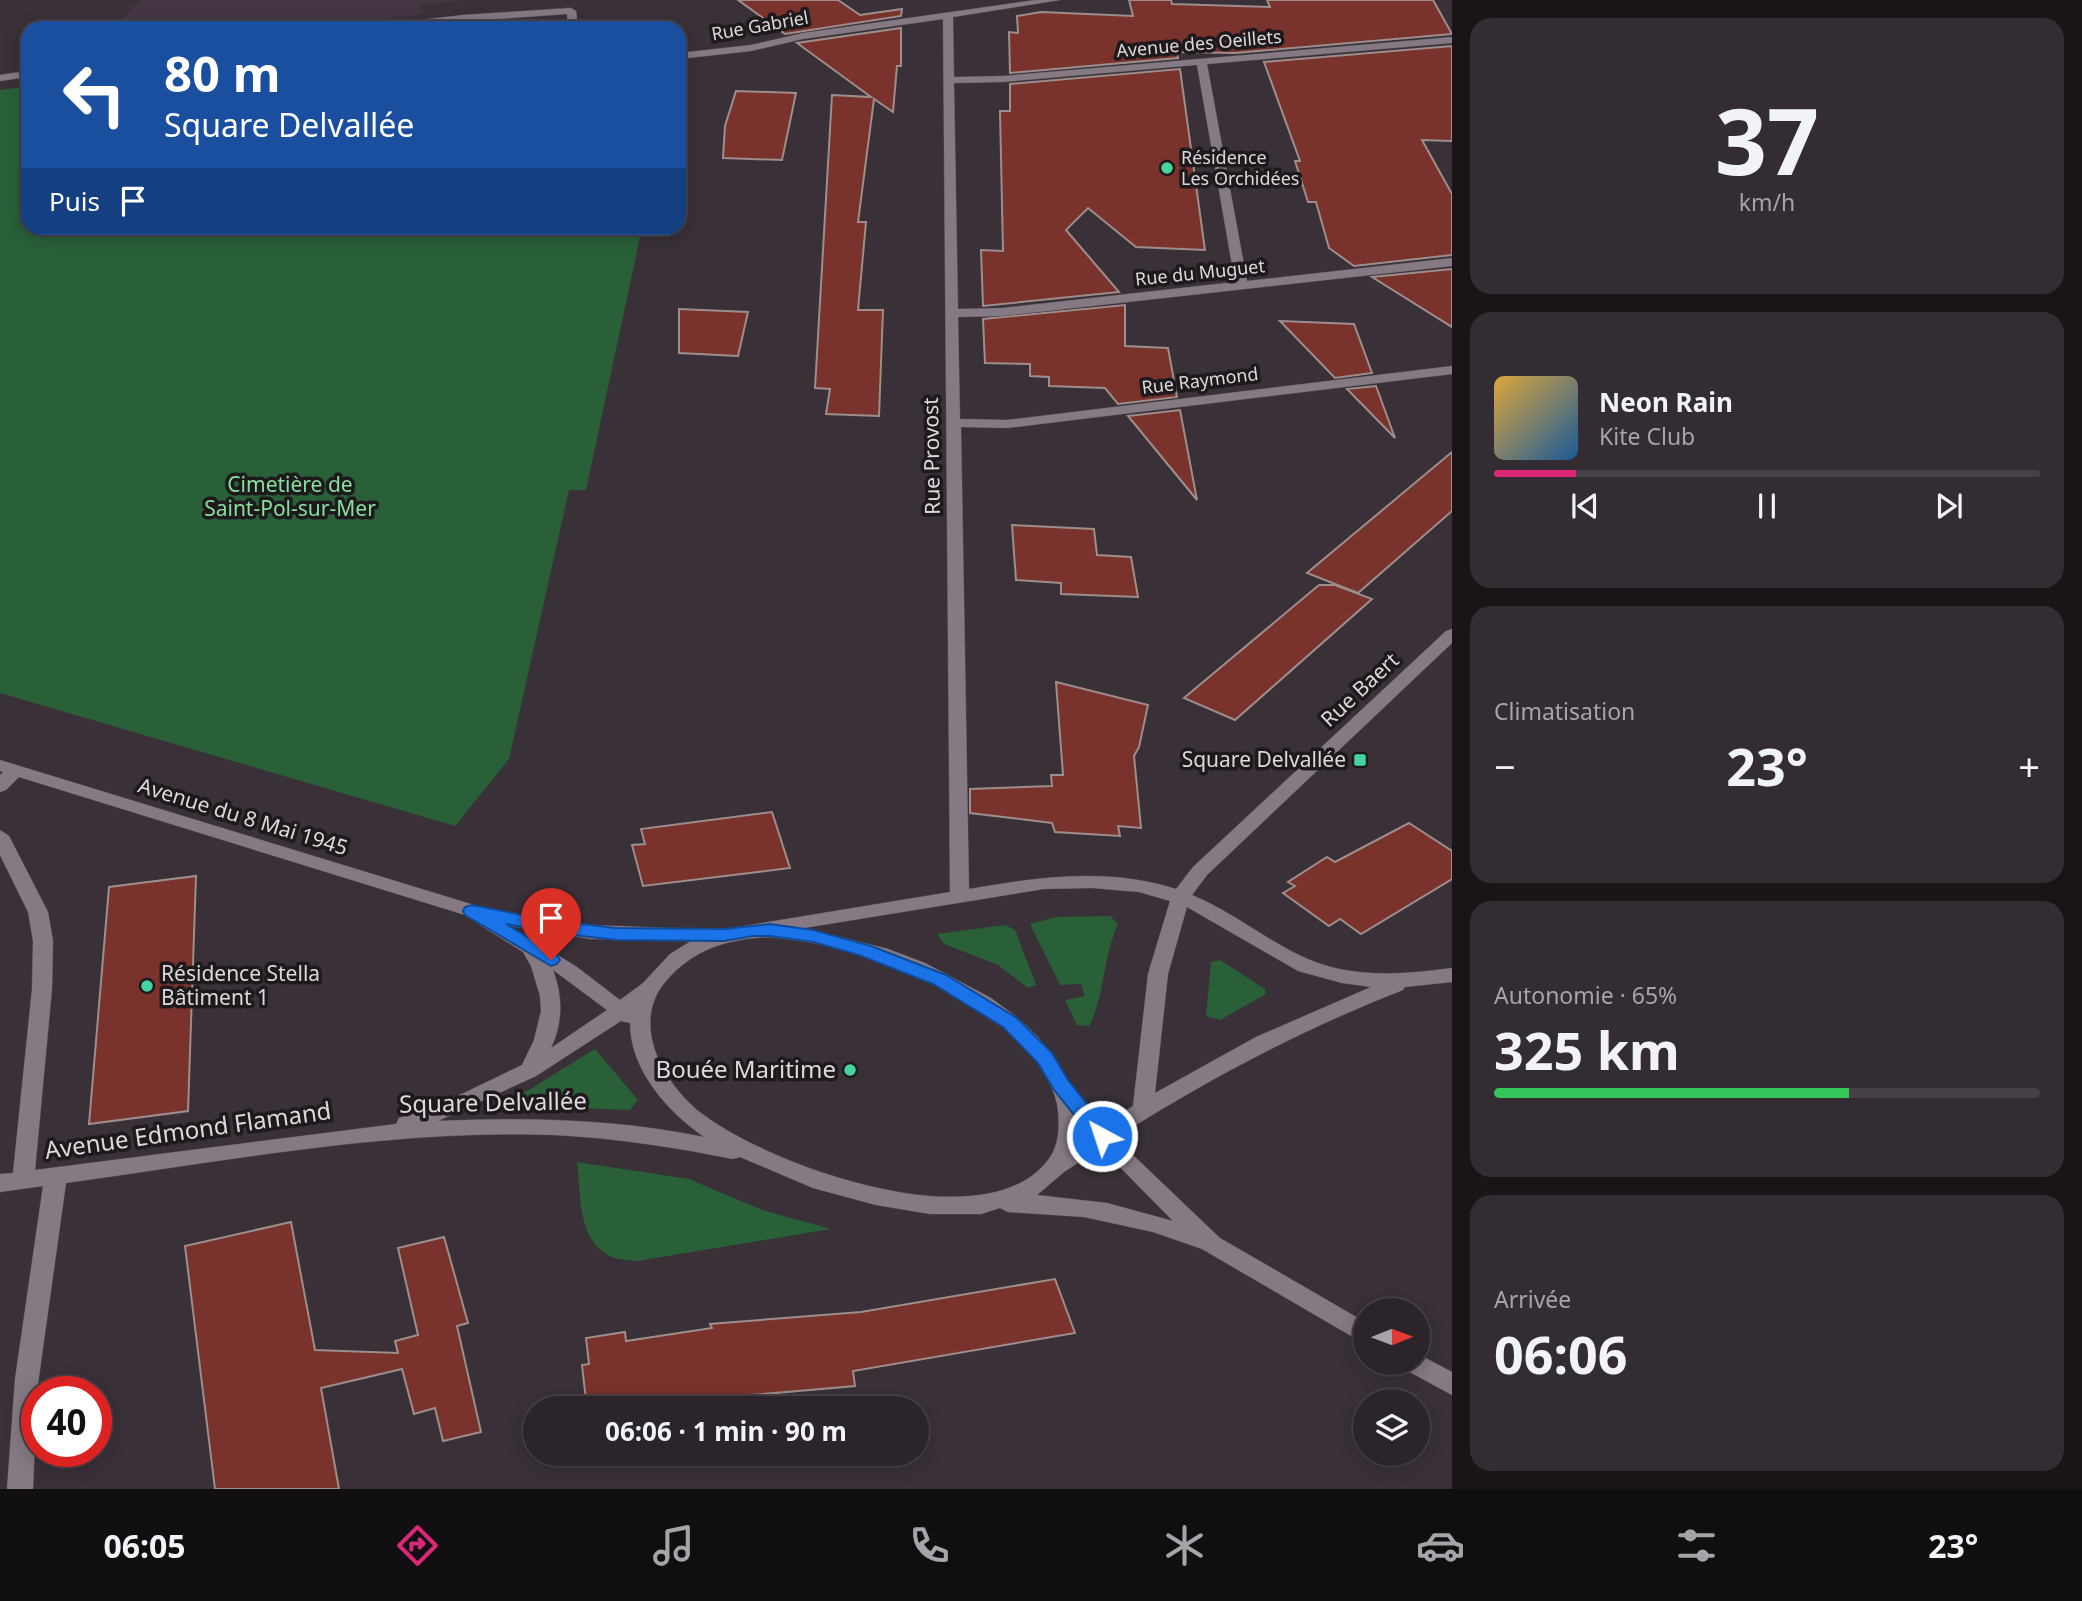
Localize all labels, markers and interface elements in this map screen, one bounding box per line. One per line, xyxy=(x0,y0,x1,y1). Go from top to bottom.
street label: Rue Gabriel xyxy=(709,5,810,45)
street label: Avenue des Oeillets xyxy=(1115,24,1283,62)
text: 80 m xyxy=(164,40,281,106)
icon: left xyxy=(49,49,140,140)
text: 37 xyxy=(1715,78,1819,202)
text: Square Delvallée xyxy=(164,103,414,146)
place label: Résidence Les Orchidées xyxy=(1181,145,1299,190)
marker: Résidence Les Orchidées xyxy=(1159,160,1175,176)
icon: arrive xyxy=(114,182,152,220)
text: Puis xyxy=(49,183,100,219)
text: km/h xyxy=(1739,186,1795,218)
street label: Rue du Muguet xyxy=(1134,253,1266,291)
street label: Rue Raymond xyxy=(1140,361,1260,399)
text: Neon Rain xyxy=(1599,384,1733,420)
street label: Rue Provost xyxy=(916,397,946,515)
text: Kite Club xyxy=(1599,420,1695,452)
park label: Cimetière de Saint-Pol-sur-Mer xyxy=(204,470,376,522)
icon: previous xyxy=(1566,487,1604,525)
icon: pause xyxy=(1748,487,1786,525)
icon: next xyxy=(1930,487,1968,525)
street label: Rue Baert xyxy=(1314,646,1405,733)
text: Climatisation xyxy=(1494,695,1635,727)
text: 23° xyxy=(1726,730,1808,801)
text: − xyxy=(1494,740,1516,792)
text: + xyxy=(2018,740,2040,792)
place label: Square Delvallée xyxy=(1182,745,1346,773)
marker: Square Delvallée xyxy=(1352,752,1368,768)
street label: Avenue du 8 Mai 1945 xyxy=(135,771,352,861)
pin xyxy=(521,888,581,960)
icon: arrive xyxy=(532,899,570,937)
place label: Résidence Stella Bâtiment 1 xyxy=(161,959,320,1011)
marker: Résidence Stella Bâtiment 1 xyxy=(139,978,155,994)
text: Autonomie · 65% xyxy=(1494,979,1677,1011)
text: 325 km xyxy=(1494,1014,1680,1085)
place label: Bouée Maritime xyxy=(656,1052,836,1085)
marker: Bouée Maritime xyxy=(842,1062,858,1078)
street label: Square Delvallée xyxy=(399,1083,587,1120)
street label: Avenue Edmond Flamand xyxy=(42,1093,333,1166)
position arrow xyxy=(1065,1099,1139,1173)
text: Arrivée xyxy=(1494,1283,1571,1315)
north arrow xyxy=(1353,1298,1430,1376)
map controls xyxy=(1353,1298,1430,1466)
text: 06:06 xyxy=(1494,1318,1628,1389)
speed limit sign: 40 xyxy=(21,1376,112,1467)
button: layers xyxy=(1353,1389,1430,1466)
text: 06:06 · 1 min · 90 m xyxy=(605,1413,847,1449)
icon: directions xyxy=(393,1521,442,1570)
icon: music xyxy=(649,1521,698,1570)
icon: phone xyxy=(905,1521,954,1570)
icon: climate xyxy=(1160,1521,1209,1570)
icon: car xyxy=(1416,1521,1465,1570)
icon: filters xyxy=(1672,1521,1721,1570)
text: 06:05 xyxy=(103,1524,186,1567)
text: 23° xyxy=(1928,1524,1978,1567)

